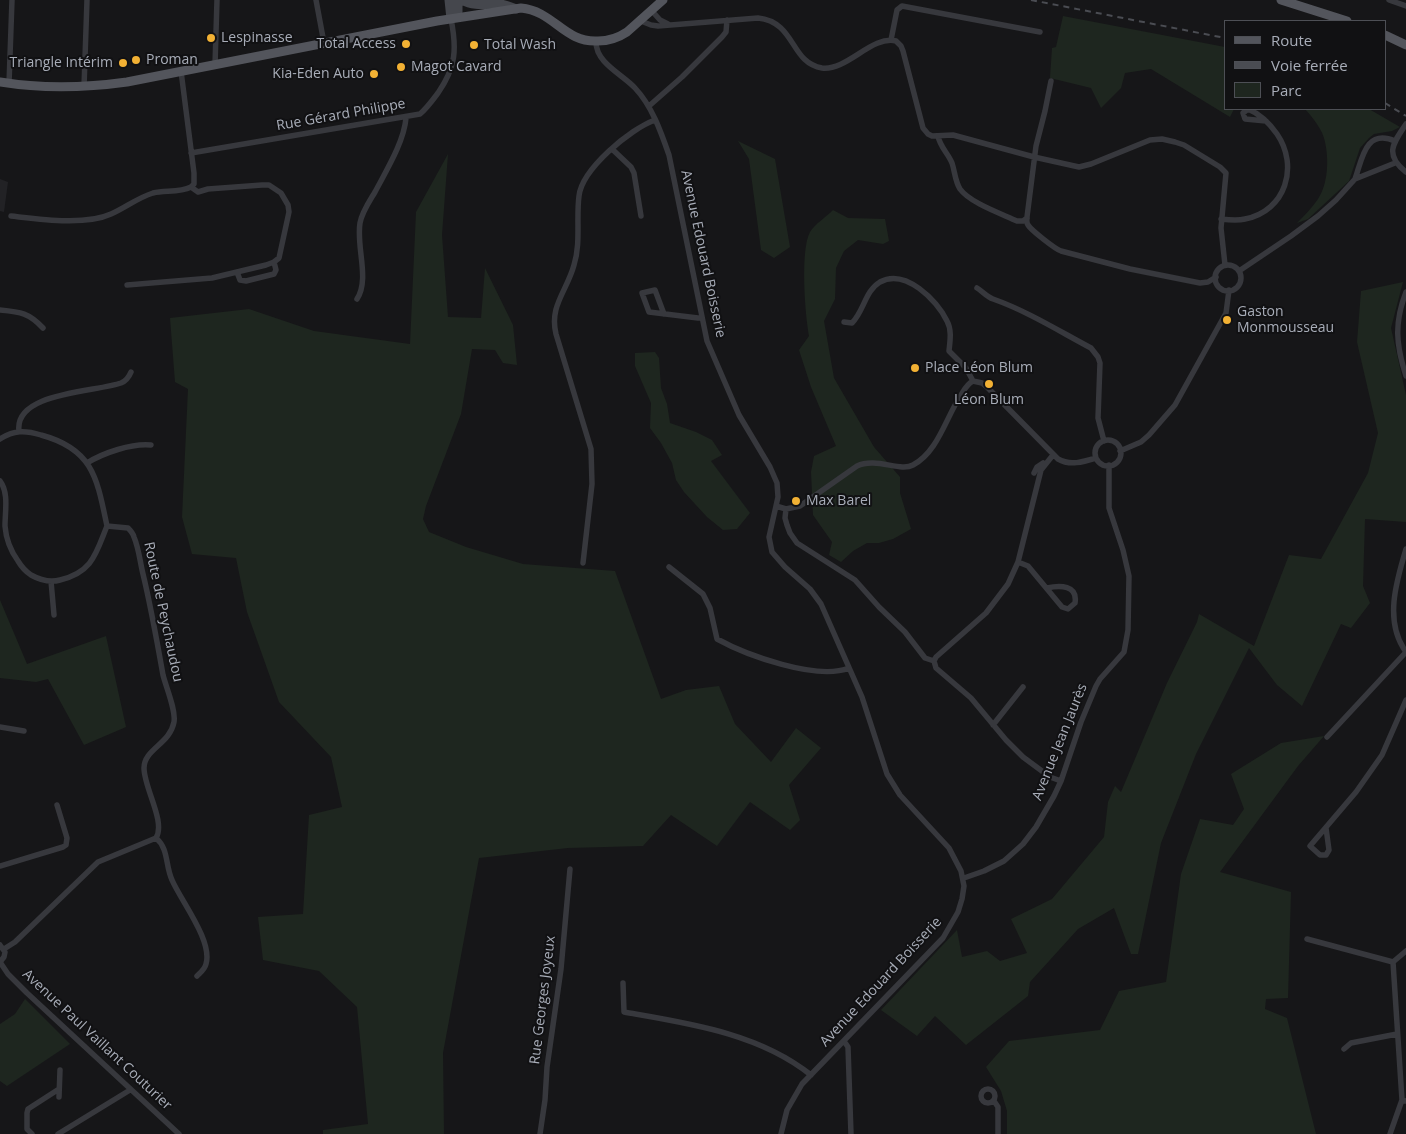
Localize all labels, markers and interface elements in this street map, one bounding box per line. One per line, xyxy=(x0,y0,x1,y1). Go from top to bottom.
legend xyxy=(1224,20,1386,110)
place label: Lespinasse xyxy=(221,30,293,46)
text: Route xyxy=(1271,30,1312,50)
marker: Lespinasse xyxy=(205,32,217,44)
place label: Total Access xyxy=(316,36,396,52)
place label: Total Wash xyxy=(484,37,556,53)
marker: Total Access xyxy=(400,38,412,50)
marker: Total Wash xyxy=(468,39,480,51)
place label: Proman xyxy=(146,52,198,68)
marker: Proman xyxy=(130,54,142,66)
place label: Triangle Intérim xyxy=(9,55,113,71)
text: Voie ferrée xyxy=(1271,55,1348,75)
marker: Triangle Intérim xyxy=(117,57,129,69)
place label: Magot Cavard xyxy=(411,59,502,75)
marker: Magot Cavard xyxy=(395,61,407,73)
place label: Kia-Eden Auto xyxy=(272,66,364,82)
marker: Kia-Eden Auto xyxy=(368,68,380,80)
text: Parc xyxy=(1271,80,1302,100)
street label: Rue Gérard Philippe xyxy=(275,95,407,135)
street label: Avenue Edouard Boisserie xyxy=(677,169,729,339)
place label: Gaston Monmousseau xyxy=(1237,304,1334,336)
marker: Gaston Monmousseau xyxy=(1221,314,1233,326)
place label: Place Léon Blum xyxy=(925,360,1033,376)
marker: Place Léon Blum xyxy=(909,362,921,374)
marker: Léon Blum xyxy=(983,378,995,390)
place label: Léon Blum xyxy=(954,392,1024,408)
place label: Max Barel xyxy=(806,493,871,509)
marker: Max Barel xyxy=(790,495,802,507)
street label: Route de Peychaudou xyxy=(140,540,186,684)
street label: Avenue Jean Jaurès xyxy=(1029,681,1091,803)
street label: Avenue Edouard Boisserie xyxy=(817,914,945,1050)
street label: Rue Georges Joyeux xyxy=(527,935,559,1065)
street label: Avenue Paul Vaillant Couturier xyxy=(19,966,175,1114)

